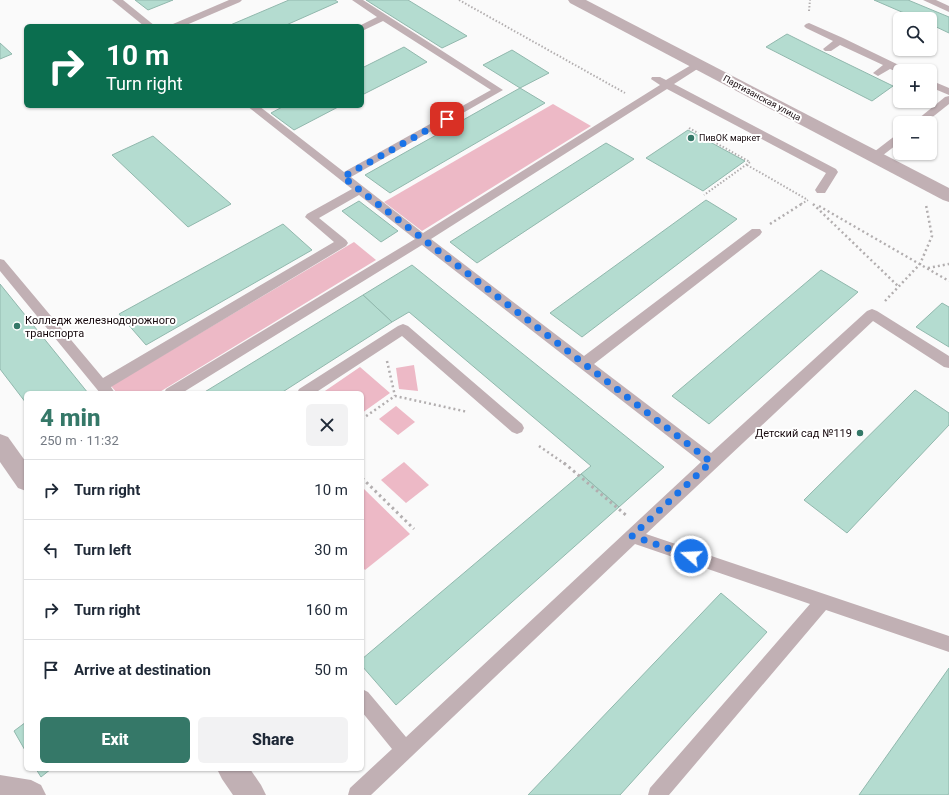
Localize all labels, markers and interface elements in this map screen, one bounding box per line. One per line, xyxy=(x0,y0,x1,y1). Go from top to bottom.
map controls xyxy=(893,12,937,160)
button: search xyxy=(893,12,937,56)
text: 10 m xyxy=(106,39,169,72)
icon: right xyxy=(40,40,92,92)
button: + xyxy=(893,64,937,108)
text: Turn right xyxy=(106,73,183,94)
street label: Партизанская улица xyxy=(721,73,803,123)
pin xyxy=(430,102,464,136)
icon: arrive xyxy=(436,108,458,130)
button: − xyxy=(893,116,937,160)
marker: ПивОК маркет xyxy=(686,133,696,143)
place label: ПивОК маркет xyxy=(699,133,761,143)
place label: Колледж железнодорожного транспорта xyxy=(25,314,176,340)
marker: Колледж железнодорожного транспорта xyxy=(12,321,22,331)
text: 4 min xyxy=(40,404,101,432)
button: close xyxy=(306,404,348,446)
place label: Детский сад №119 xyxy=(755,427,852,440)
marker: Детский сад №119 xyxy=(855,428,865,438)
text: 250 m · 11:32 xyxy=(40,433,119,448)
icon: right xyxy=(40,479,62,501)
text: Turn right xyxy=(74,481,140,499)
text: 10 m xyxy=(314,481,348,499)
position arrow xyxy=(670,535,712,577)
icon: left xyxy=(40,539,62,561)
text: Turn left xyxy=(74,541,131,559)
text: 30 m xyxy=(314,541,348,559)
icon: right xyxy=(40,599,62,621)
text: Turn right xyxy=(74,601,140,619)
text: 160 m xyxy=(306,601,348,619)
icon: arrive xyxy=(40,659,62,681)
text: Arrive at destination xyxy=(74,661,211,679)
text: 50 m xyxy=(314,661,348,679)
button: Exit xyxy=(40,717,190,763)
button: Share xyxy=(198,717,348,763)

